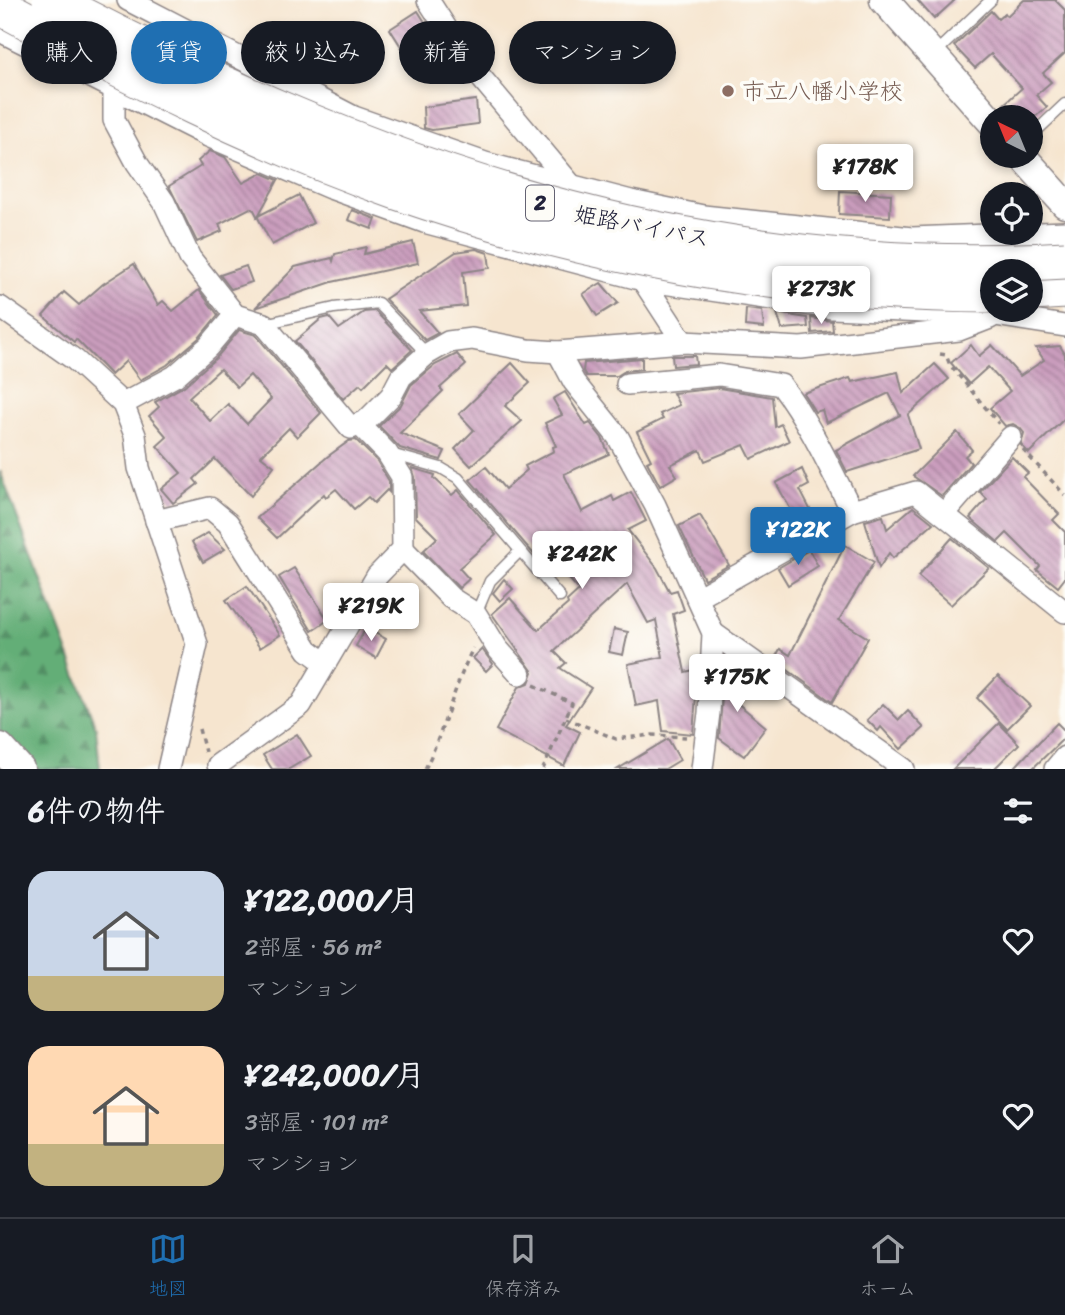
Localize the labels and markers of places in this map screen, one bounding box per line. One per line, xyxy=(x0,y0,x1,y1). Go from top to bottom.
place label: 市立八幡小学校 xyxy=(742,71,903,112)
marker: 市立八幡小学校 xyxy=(720,83,736,99)
pin: ¥178K xyxy=(816,144,914,204)
pin: ¥273K xyxy=(772,266,870,326)
pin: ¥122K xyxy=(749,508,847,567)
pin: ¥242K xyxy=(533,532,631,591)
pin: ¥219K xyxy=(322,584,420,643)
pin: ¥175K xyxy=(688,654,786,714)

